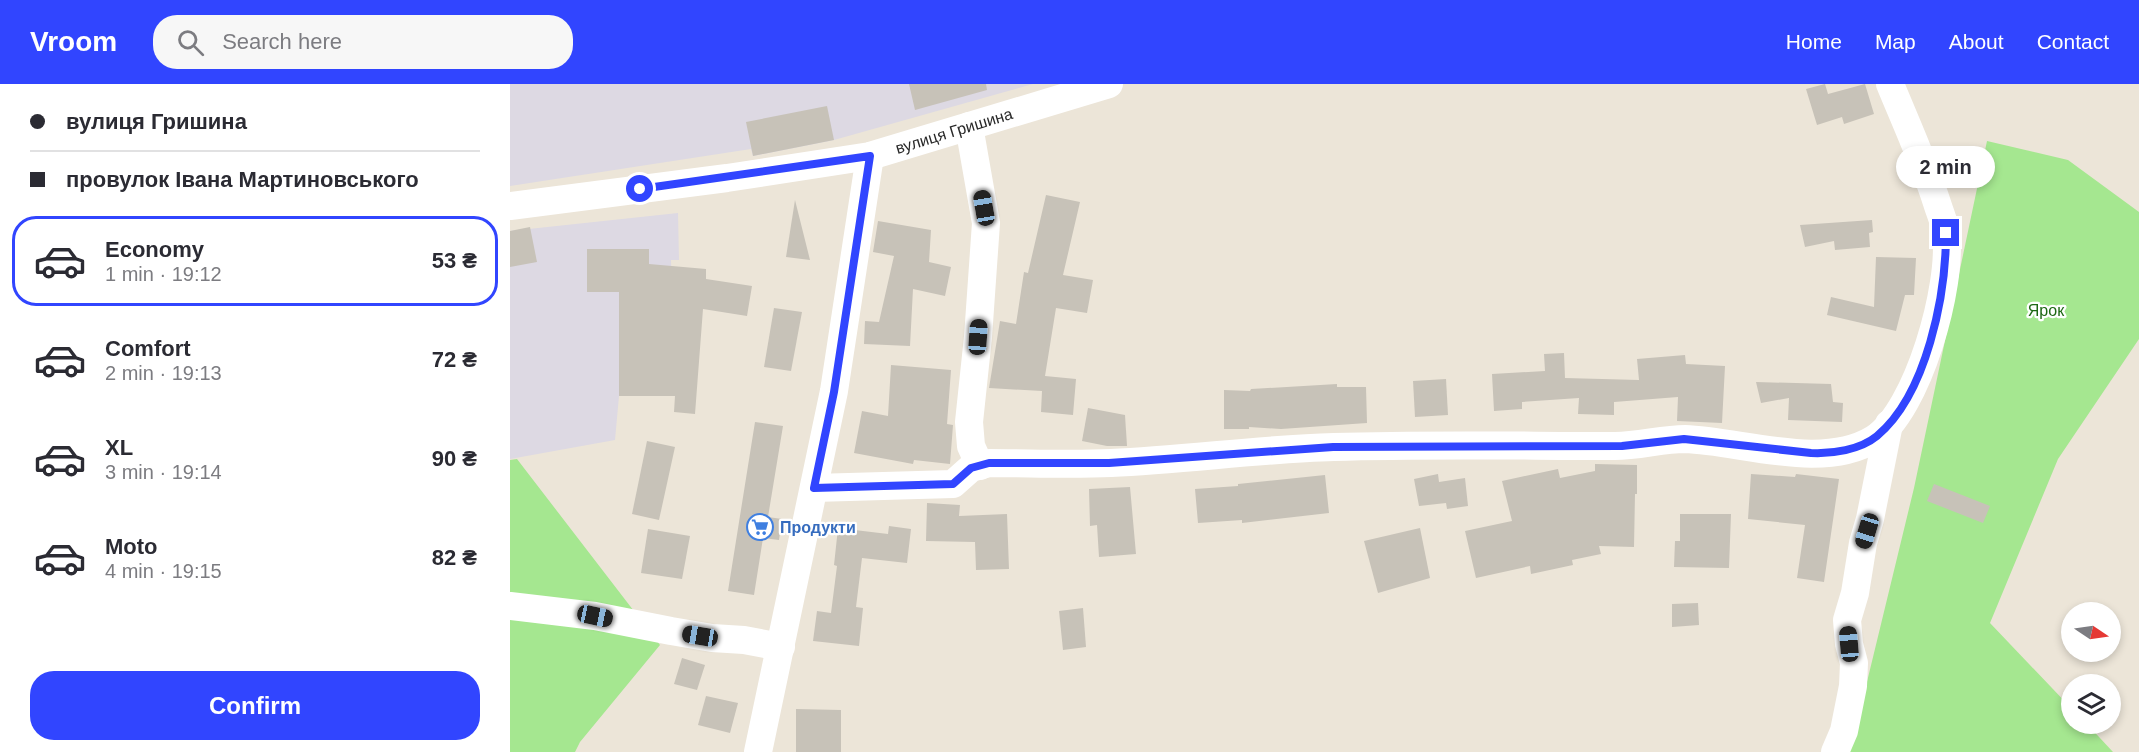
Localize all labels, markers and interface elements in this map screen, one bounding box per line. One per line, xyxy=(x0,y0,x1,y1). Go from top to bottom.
search box xyxy=(153,15,573,69)
text: Vroom xyxy=(30,26,117,57)
icon: search xyxy=(174,26,207,59)
text: Search here xyxy=(222,29,342,54)
text: Home xyxy=(1786,30,1842,53)
text: Map xyxy=(1875,30,1916,53)
text: About xyxy=(1949,30,2004,53)
text: Contact xyxy=(2037,30,2109,53)
street label: вулиця Гришина xyxy=(893,105,1015,157)
text: вулиця Гришина xyxy=(66,109,247,134)
callout: 2 min xyxy=(1896,146,1996,188)
text: 2 min xyxy=(1919,156,1972,178)
text: провулок Івана Мартиновського xyxy=(66,167,419,192)
route start xyxy=(626,175,653,202)
car xyxy=(972,189,996,227)
route end xyxy=(1932,219,1959,246)
icon: car xyxy=(33,234,87,288)
text: Economy xyxy=(105,237,204,262)
text: 53 ₴ xyxy=(432,248,477,273)
text: 1 min · 19:12 xyxy=(105,263,222,285)
park label: Ярок xyxy=(2028,302,2065,319)
car xyxy=(968,318,988,356)
icon: car xyxy=(33,333,87,387)
text: Comfort xyxy=(105,336,191,361)
text: 72 ₴ xyxy=(432,347,477,372)
text: 2 min · 19:13 xyxy=(105,362,222,384)
icon: car xyxy=(33,432,87,486)
text: XL xyxy=(105,435,133,460)
text: 90 ₴ xyxy=(432,446,477,471)
text: 3 min · 19:14 xyxy=(105,461,222,483)
car xyxy=(1853,511,1881,551)
supermarket icon: Продукти xyxy=(745,512,775,542)
place label: Продукти xyxy=(780,519,856,536)
icon: car xyxy=(33,531,87,585)
text: Moto xyxy=(105,534,158,559)
text: 82 ₴ xyxy=(432,545,477,570)
text: 4 min · 19:15 xyxy=(105,560,222,582)
north arrow xyxy=(2061,602,2121,662)
map controls xyxy=(2061,602,2121,734)
car xyxy=(576,603,614,629)
car xyxy=(681,624,719,648)
car xyxy=(1838,625,1860,663)
button: Confirm xyxy=(30,671,480,740)
button: layers xyxy=(2061,674,2121,734)

